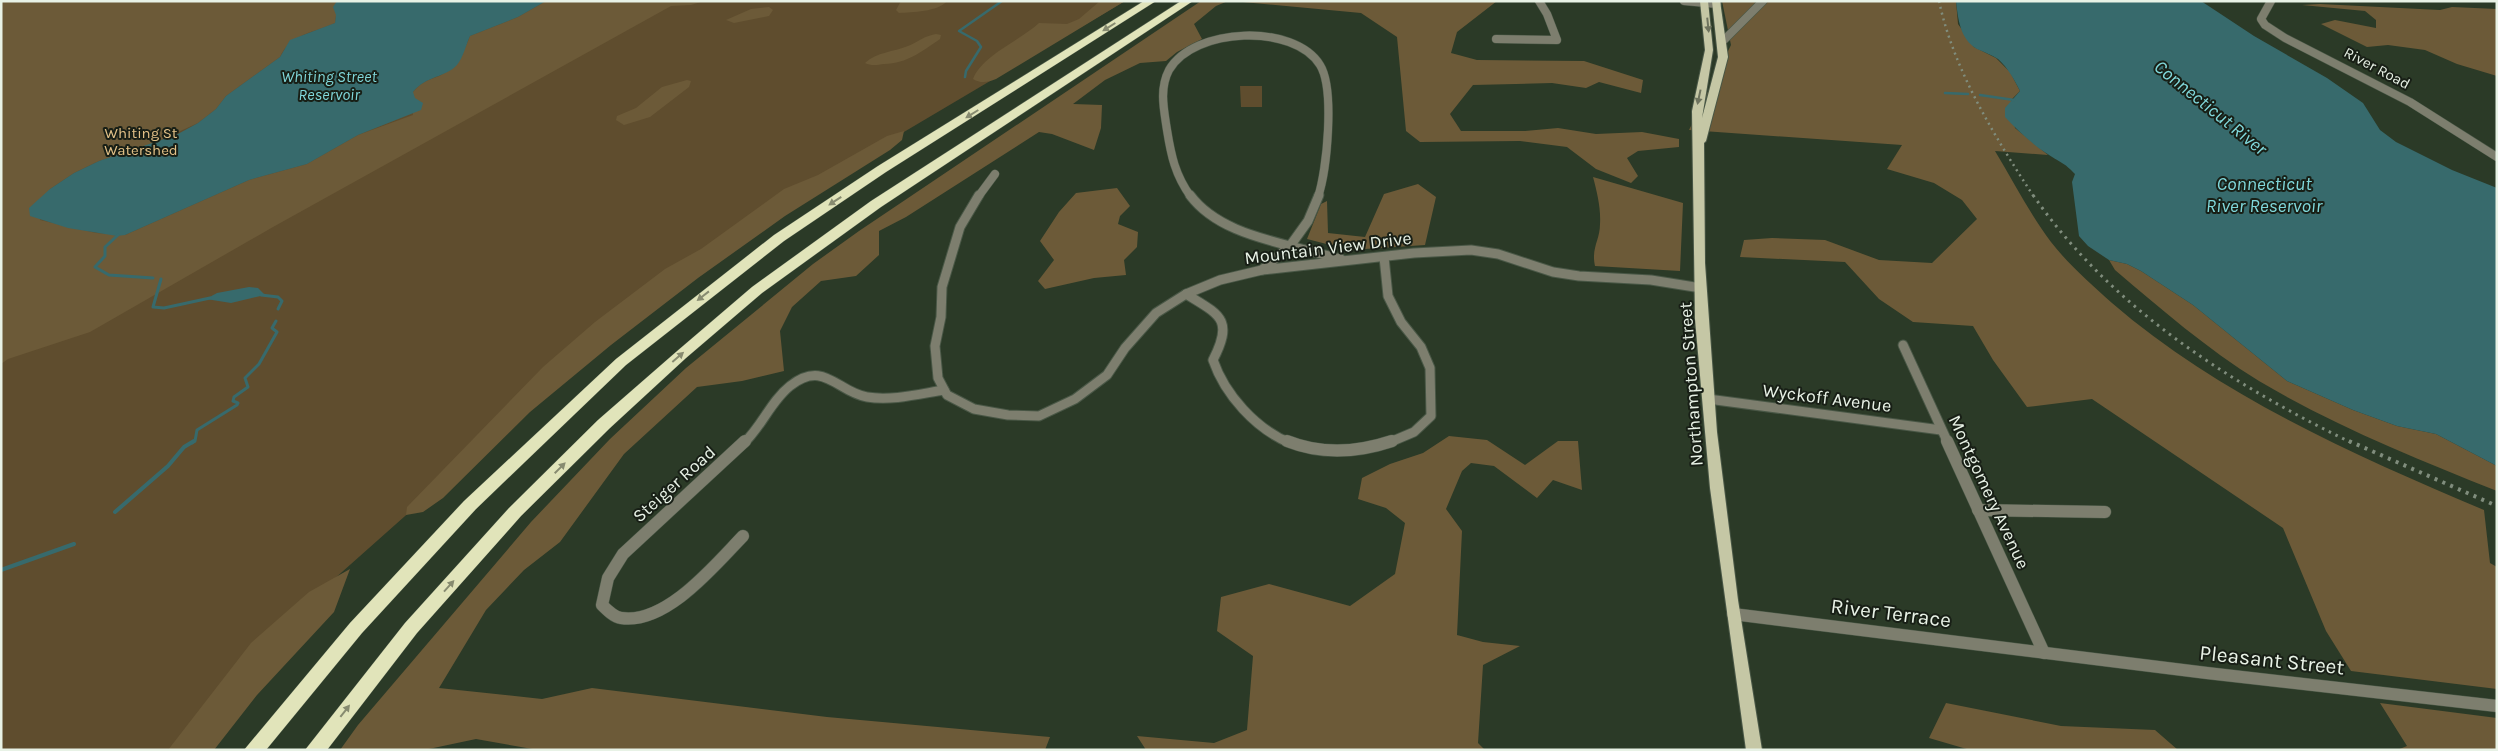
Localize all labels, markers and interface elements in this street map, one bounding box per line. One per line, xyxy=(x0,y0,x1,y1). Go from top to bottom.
one-way arrow xyxy=(1704,18,1712,34)
one-way arrow xyxy=(1103,23,1116,32)
street label: River Road xyxy=(2341,43,2413,93)
water label: Connecticut River xyxy=(2150,56,2272,161)
water label: Whiting Street Reservoir xyxy=(281,67,377,104)
one-way arrow xyxy=(1695,90,1703,105)
one-way arrow xyxy=(965,109,979,119)
park label: Whiting St Watershed xyxy=(104,124,178,159)
water label: Connecticut River Reservoir xyxy=(2206,173,2324,217)
one-way arrow xyxy=(828,196,841,206)
street label: Mountain View Drive xyxy=(1243,227,1413,269)
one-way arrow xyxy=(696,291,710,301)
street label: Northampton Street xyxy=(1674,301,1708,467)
one-way arrow xyxy=(672,351,684,363)
street label: Wyckoff Avenue xyxy=(1761,379,1893,417)
street label: Montgomery Avenue xyxy=(1944,412,2034,572)
street label: Steiger Road xyxy=(628,441,720,527)
one-way arrow xyxy=(553,462,565,474)
one-way arrow xyxy=(443,580,454,593)
street label: River Terrace xyxy=(1829,594,1953,632)
street label: Pleasant Street xyxy=(2198,640,2346,680)
one-way arrow xyxy=(339,705,350,718)

